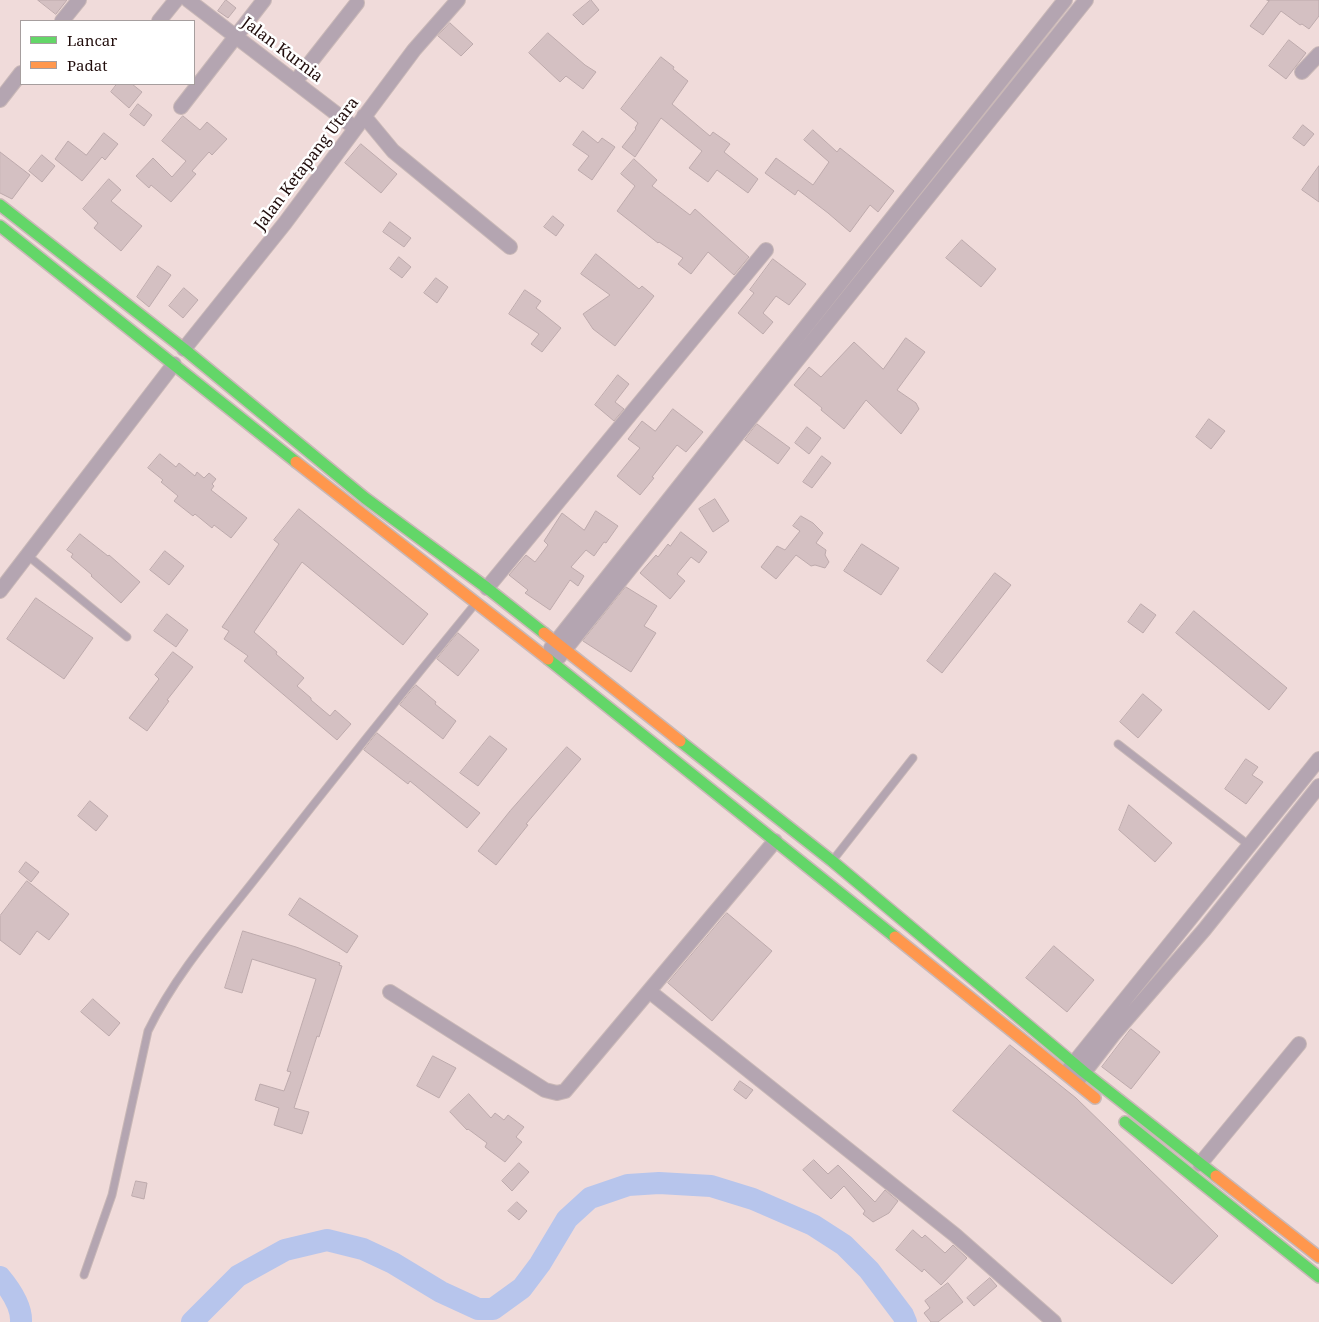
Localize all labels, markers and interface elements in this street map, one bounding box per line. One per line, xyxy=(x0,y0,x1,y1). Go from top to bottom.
street label: Jalan Kurnia xyxy=(238,13,326,87)
legend xyxy=(20,20,195,85)
text: Lancar xyxy=(67,30,117,50)
text: Padat xyxy=(67,55,107,75)
street label: Jalan Ketapang Utara xyxy=(251,94,363,234)

